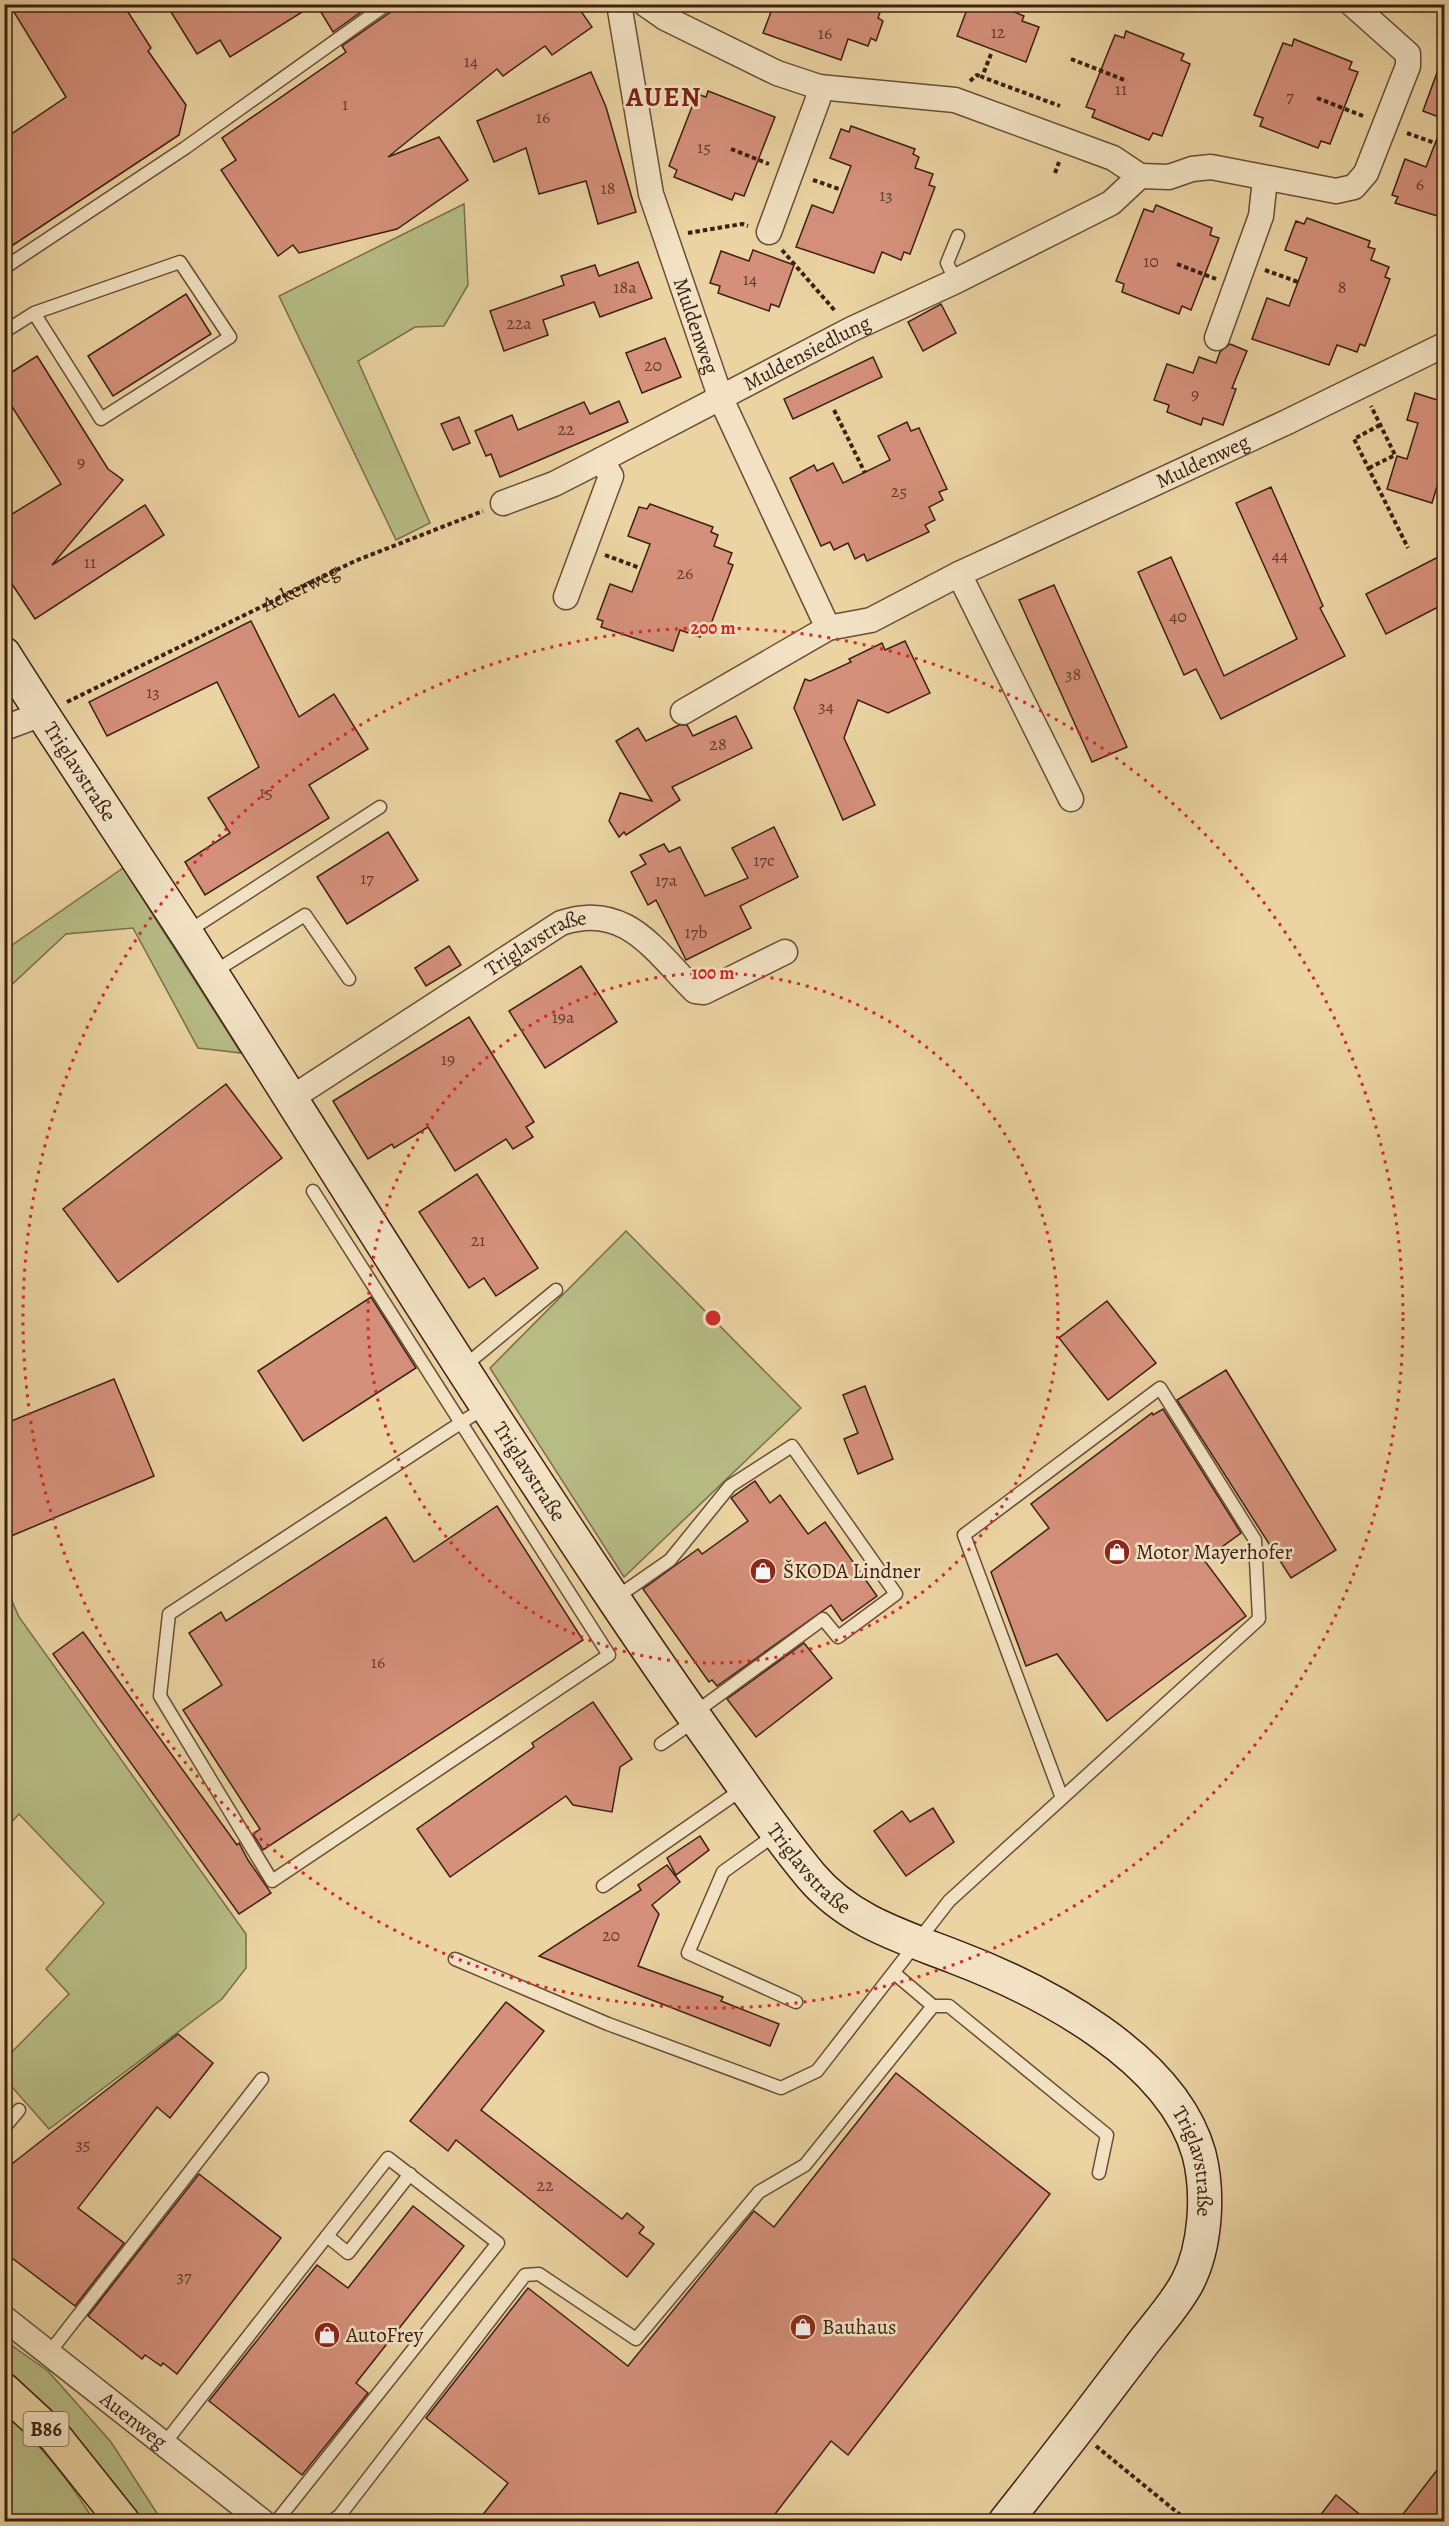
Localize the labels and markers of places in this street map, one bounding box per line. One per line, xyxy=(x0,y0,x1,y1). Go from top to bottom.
centre of rings xyxy=(703,1308,723,1328)
shop icon: Motor Mayerhofer xyxy=(1102,1537,1132,1567)
place label: Motor Mayerhofer xyxy=(1136,1538,1293,1566)
shop icon: ŠKODA Lindner xyxy=(748,1556,778,1586)
place label: ŠKODA Lindner xyxy=(783,1557,921,1585)
shop icon: Bauhaus xyxy=(788,2312,818,2342)
place label: Bauhaus xyxy=(822,2313,897,2341)
shop icon: AutoFrey xyxy=(312,2320,342,2350)
place label: AutoFrey xyxy=(345,2321,424,2349)

